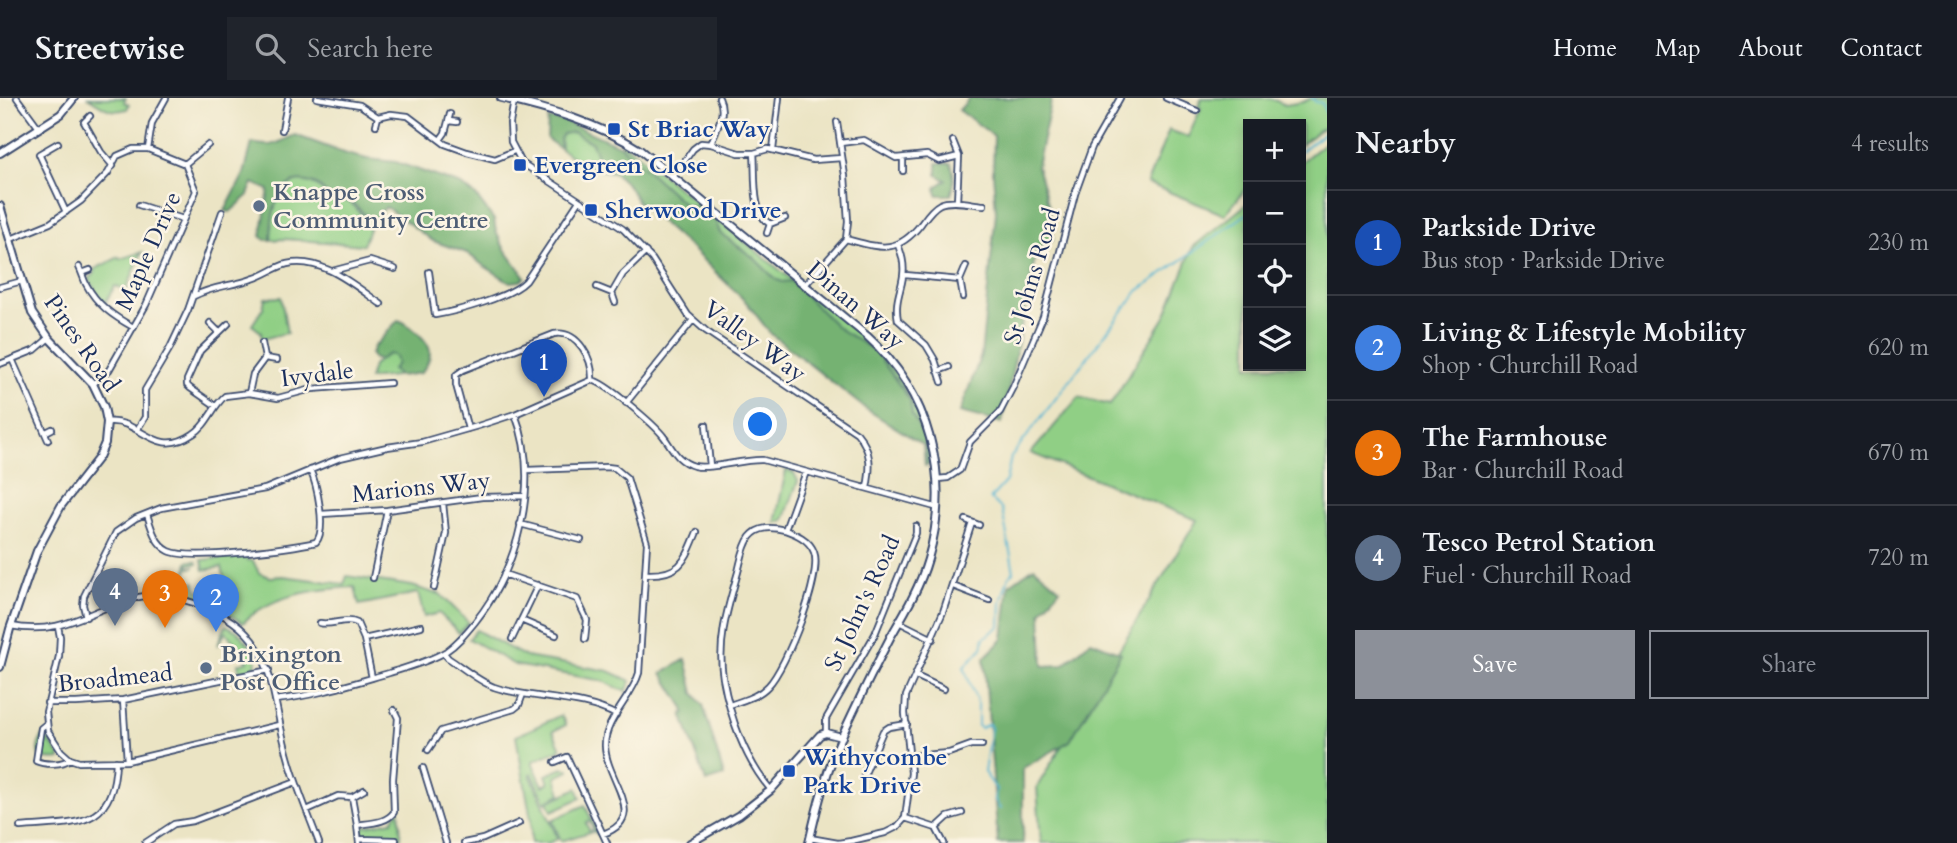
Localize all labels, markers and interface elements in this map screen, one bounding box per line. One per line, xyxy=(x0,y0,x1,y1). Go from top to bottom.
search box xyxy=(227,17,717,80)
text: Streetwise xyxy=(35,26,185,71)
icon: search xyxy=(251,29,289,67)
text: Search here xyxy=(307,31,433,66)
text: Home xyxy=(1553,32,1617,65)
text: Map xyxy=(1655,32,1701,65)
text: About xyxy=(1739,32,1803,65)
text: Contact xyxy=(1841,32,1922,65)
place label: St Briac Way xyxy=(628,113,771,146)
map controls xyxy=(1243,119,1306,371)
button: + xyxy=(1243,119,1306,182)
marker: St Briac Way xyxy=(606,121,622,137)
text: Nearby xyxy=(1355,123,1456,164)
text: 4 results xyxy=(1851,128,1929,159)
place label: Evergreen Close xyxy=(534,149,708,182)
marker: Evergreen Close xyxy=(512,157,528,173)
place label: Knappe Cross Community Centre xyxy=(273,176,489,237)
button: − xyxy=(1243,182,1306,245)
street label: Maple Drive xyxy=(108,186,189,316)
place label: Sherwood Drive xyxy=(605,194,782,227)
marker: Knappe Cross Community Centre xyxy=(251,198,267,214)
marker: Sherwood Drive xyxy=(583,202,599,218)
street label: St Johns Road xyxy=(996,204,1069,348)
text: Parkside Drive xyxy=(1422,210,1596,245)
text: 1 xyxy=(1372,227,1384,258)
text: 230 m xyxy=(1868,227,1929,258)
button: locate xyxy=(1243,245,1306,308)
text: Bus stop · Parkside Drive xyxy=(1422,245,1665,276)
street label: Dinan Way xyxy=(800,254,912,357)
street label: Pines Road xyxy=(36,288,128,399)
street label: Valley Way xyxy=(697,293,813,390)
button: layers xyxy=(1243,308,1306,371)
text: Living & Lifestyle Mobility xyxy=(1422,315,1746,350)
text: 2 xyxy=(1372,332,1384,363)
text: 620 m xyxy=(1868,332,1929,363)
pin: 1 xyxy=(521,339,567,397)
text: Shop · Churchill Road xyxy=(1422,350,1638,381)
street label: Ivydale xyxy=(279,354,355,395)
your location xyxy=(743,407,777,441)
text: The Farmhouse xyxy=(1422,420,1608,455)
text: 3 xyxy=(1372,437,1384,468)
text: 670 m xyxy=(1868,437,1929,468)
text: Bar · Churchill Road xyxy=(1422,455,1623,486)
street label: Marions Way xyxy=(350,464,492,511)
text: Tesco Petrol Station xyxy=(1422,525,1656,560)
street label: St John's Road xyxy=(817,530,908,677)
text: 4 xyxy=(1372,542,1384,573)
text: 720 m xyxy=(1868,542,1929,573)
text: Fuel · Churchill Road xyxy=(1422,560,1631,591)
pin: 4 xyxy=(92,568,138,626)
pin: 3 xyxy=(142,570,188,628)
pin: 2 xyxy=(193,574,239,632)
button: Save xyxy=(1355,630,1635,699)
button: Share xyxy=(1649,630,1929,699)
place label: Brixington Post Office xyxy=(220,638,342,699)
street label: Broadmead xyxy=(56,656,174,701)
marker: Brixington Post Office xyxy=(198,660,214,676)
place label: Withycombe Park Drive xyxy=(802,741,947,802)
marker: Withycombe Park Drive xyxy=(781,763,797,779)

